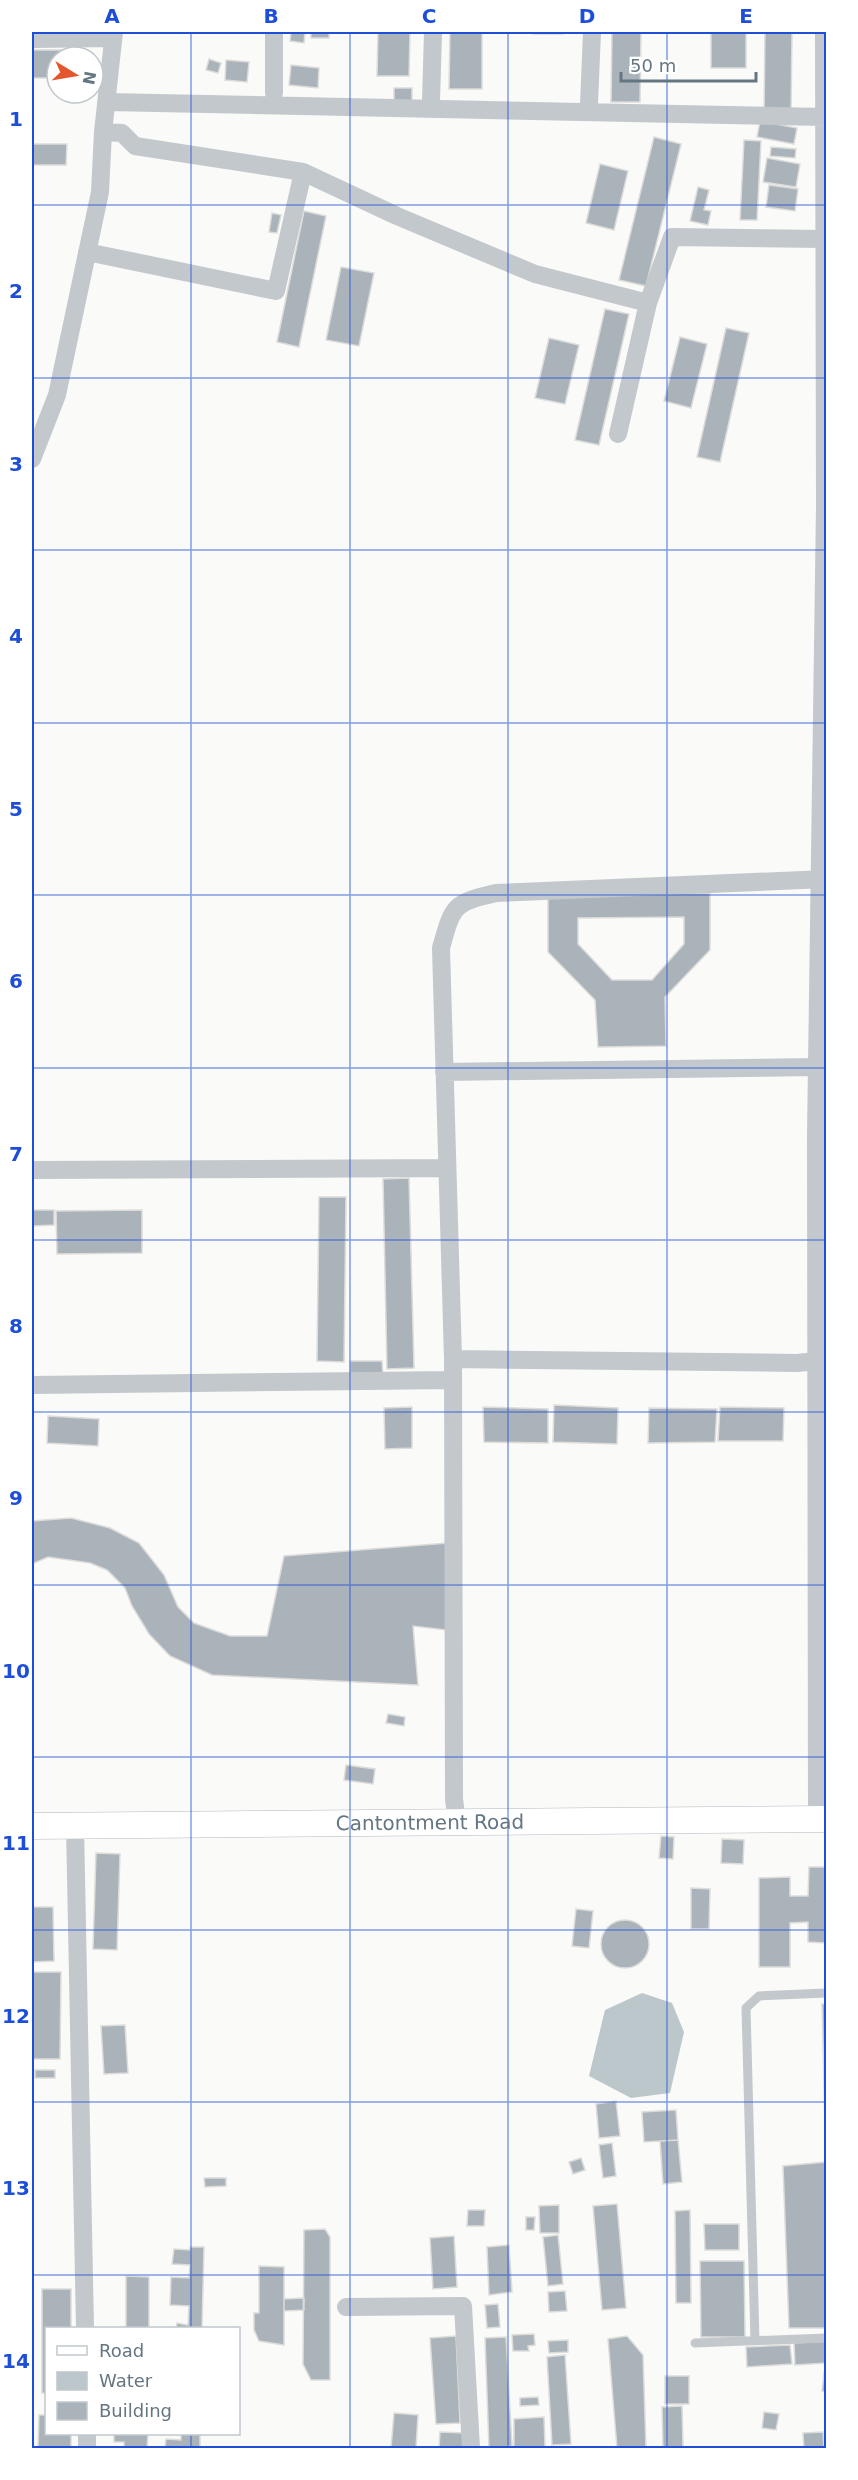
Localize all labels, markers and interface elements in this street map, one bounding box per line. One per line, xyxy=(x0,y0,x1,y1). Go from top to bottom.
text: A xyxy=(104,4,120,28)
text: B xyxy=(263,4,279,28)
text: C xyxy=(422,4,436,28)
text: D xyxy=(579,4,595,28)
text: E xyxy=(739,4,753,28)
north arrow xyxy=(45,45,105,105)
scale bar xyxy=(621,45,756,83)
text: 50 m xyxy=(630,55,676,76)
text: N xyxy=(79,69,100,86)
text: 1 xyxy=(9,107,23,131)
text: 2 xyxy=(9,279,23,303)
text: 3 xyxy=(9,452,23,476)
text: 4 xyxy=(9,624,23,648)
text: 5 xyxy=(9,797,23,821)
text: 6 xyxy=(9,969,23,993)
text: 7 xyxy=(9,1142,23,1166)
text: 8 xyxy=(9,1314,23,1338)
text: 9 xyxy=(9,1486,23,1510)
text: 10 xyxy=(2,1659,30,1683)
street label: Cantontment Road xyxy=(336,1810,524,1835)
text: 11 xyxy=(2,1831,30,1855)
text: 12 xyxy=(2,2004,30,2028)
text: 13 xyxy=(2,2176,30,2200)
legend xyxy=(45,2327,240,2435)
text: Road xyxy=(99,2340,144,2361)
text: 14 xyxy=(2,2349,30,2373)
text: Water xyxy=(99,2370,153,2391)
text: Building xyxy=(99,2400,172,2421)

